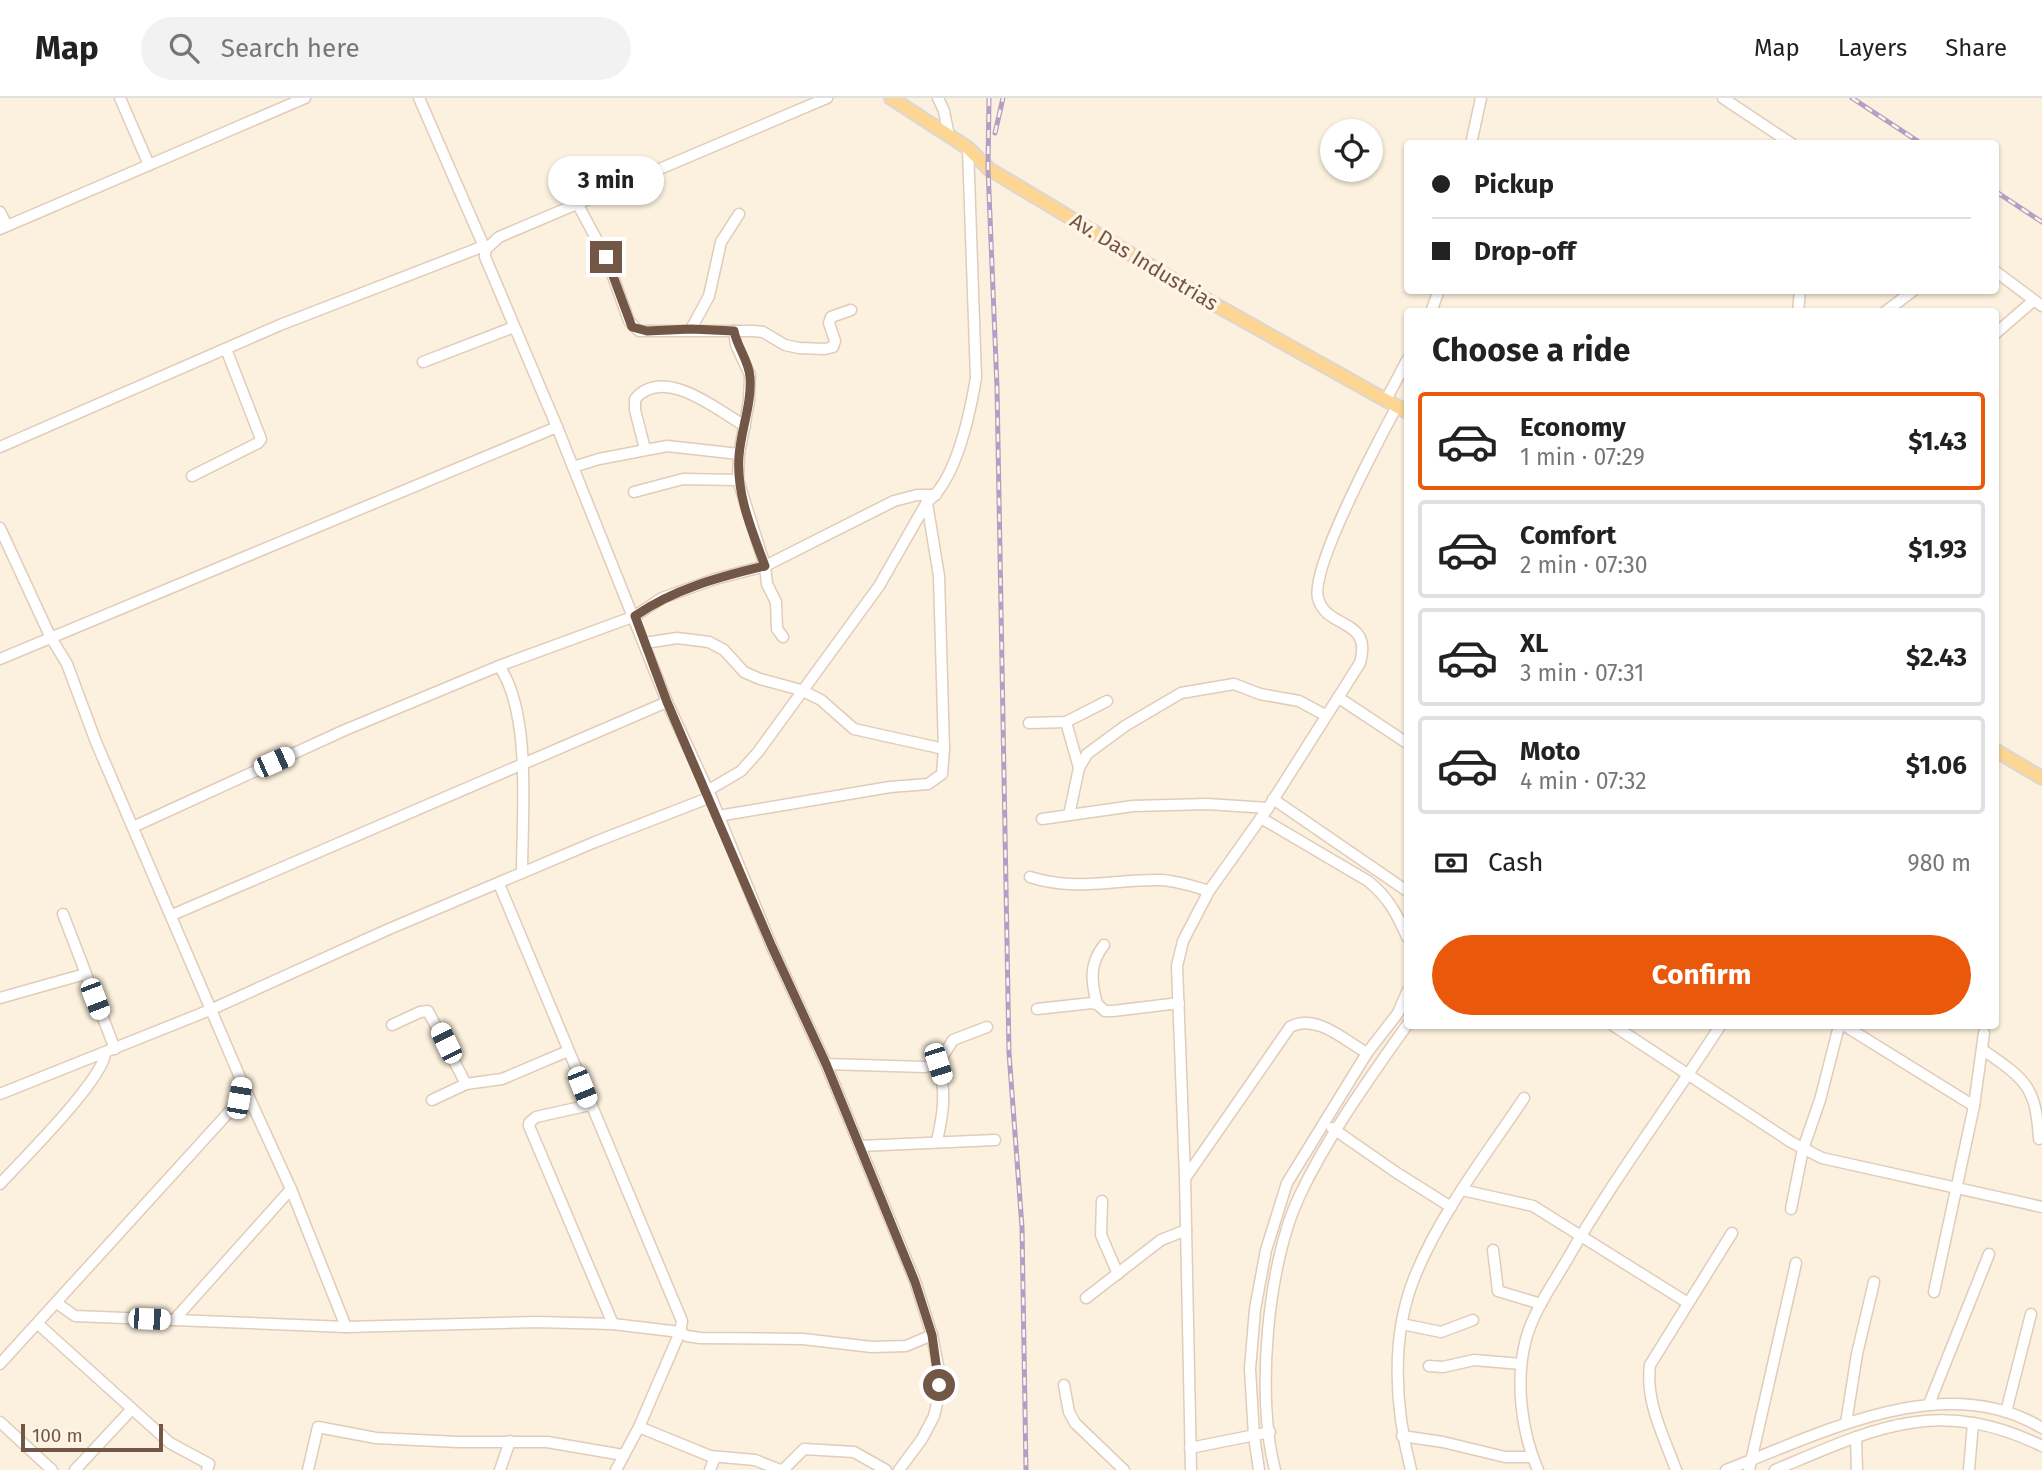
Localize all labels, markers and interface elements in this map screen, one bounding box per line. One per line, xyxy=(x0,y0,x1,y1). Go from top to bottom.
search box xyxy=(141,17,631,80)
text: Map xyxy=(35,28,99,68)
icon: search xyxy=(165,29,203,67)
text: Search here xyxy=(221,33,360,64)
text: Map xyxy=(1754,34,1800,62)
text: Layers xyxy=(1838,34,1907,62)
text: Share xyxy=(1945,34,2007,62)
map controls xyxy=(1320,119,1383,182)
button: locate xyxy=(1320,119,1383,182)
callout: 3 min xyxy=(548,156,664,204)
text: 3 min xyxy=(578,166,634,194)
text: Pickup xyxy=(1474,169,1554,200)
street label: Av. Das Industrias xyxy=(1065,208,1223,316)
text: Drop-off xyxy=(1474,236,1576,267)
route end xyxy=(590,241,622,273)
text: Choose a ride xyxy=(1432,331,1630,369)
icon: car xyxy=(1436,410,1499,473)
text: Economy xyxy=(1520,412,1626,443)
text: $1.43 xyxy=(1908,426,1967,457)
text: 1 min · 07:29 xyxy=(1520,443,1645,471)
icon: car xyxy=(1436,518,1499,581)
text: Comfort xyxy=(1520,520,1616,551)
text: $1.93 xyxy=(1908,534,1967,565)
text: 2 min · 07:30 xyxy=(1520,551,1648,579)
icon: car xyxy=(1436,626,1499,689)
text: XL xyxy=(1520,628,1548,659)
text: $2.43 xyxy=(1906,642,1967,673)
text: 3 min · 07:31 xyxy=(1520,659,1644,687)
icon: car xyxy=(1436,734,1499,797)
text: Moto xyxy=(1520,736,1580,767)
car xyxy=(251,744,298,780)
text: $1.06 xyxy=(1906,750,1967,781)
text: 4 min · 07:32 xyxy=(1520,767,1647,795)
icon: cash xyxy=(1432,844,1470,882)
text: Cash xyxy=(1488,847,1544,878)
text: 980 m xyxy=(1908,849,1971,877)
button: Confirm xyxy=(1432,935,1971,1015)
car xyxy=(78,976,113,1022)
car xyxy=(428,1020,465,1066)
car xyxy=(922,1041,955,1087)
car xyxy=(565,1064,600,1110)
car xyxy=(226,1075,253,1121)
car xyxy=(128,1308,171,1330)
route start xyxy=(923,1369,955,1401)
scale bar xyxy=(21,1421,163,1453)
text: 100 m xyxy=(32,1424,83,1447)

